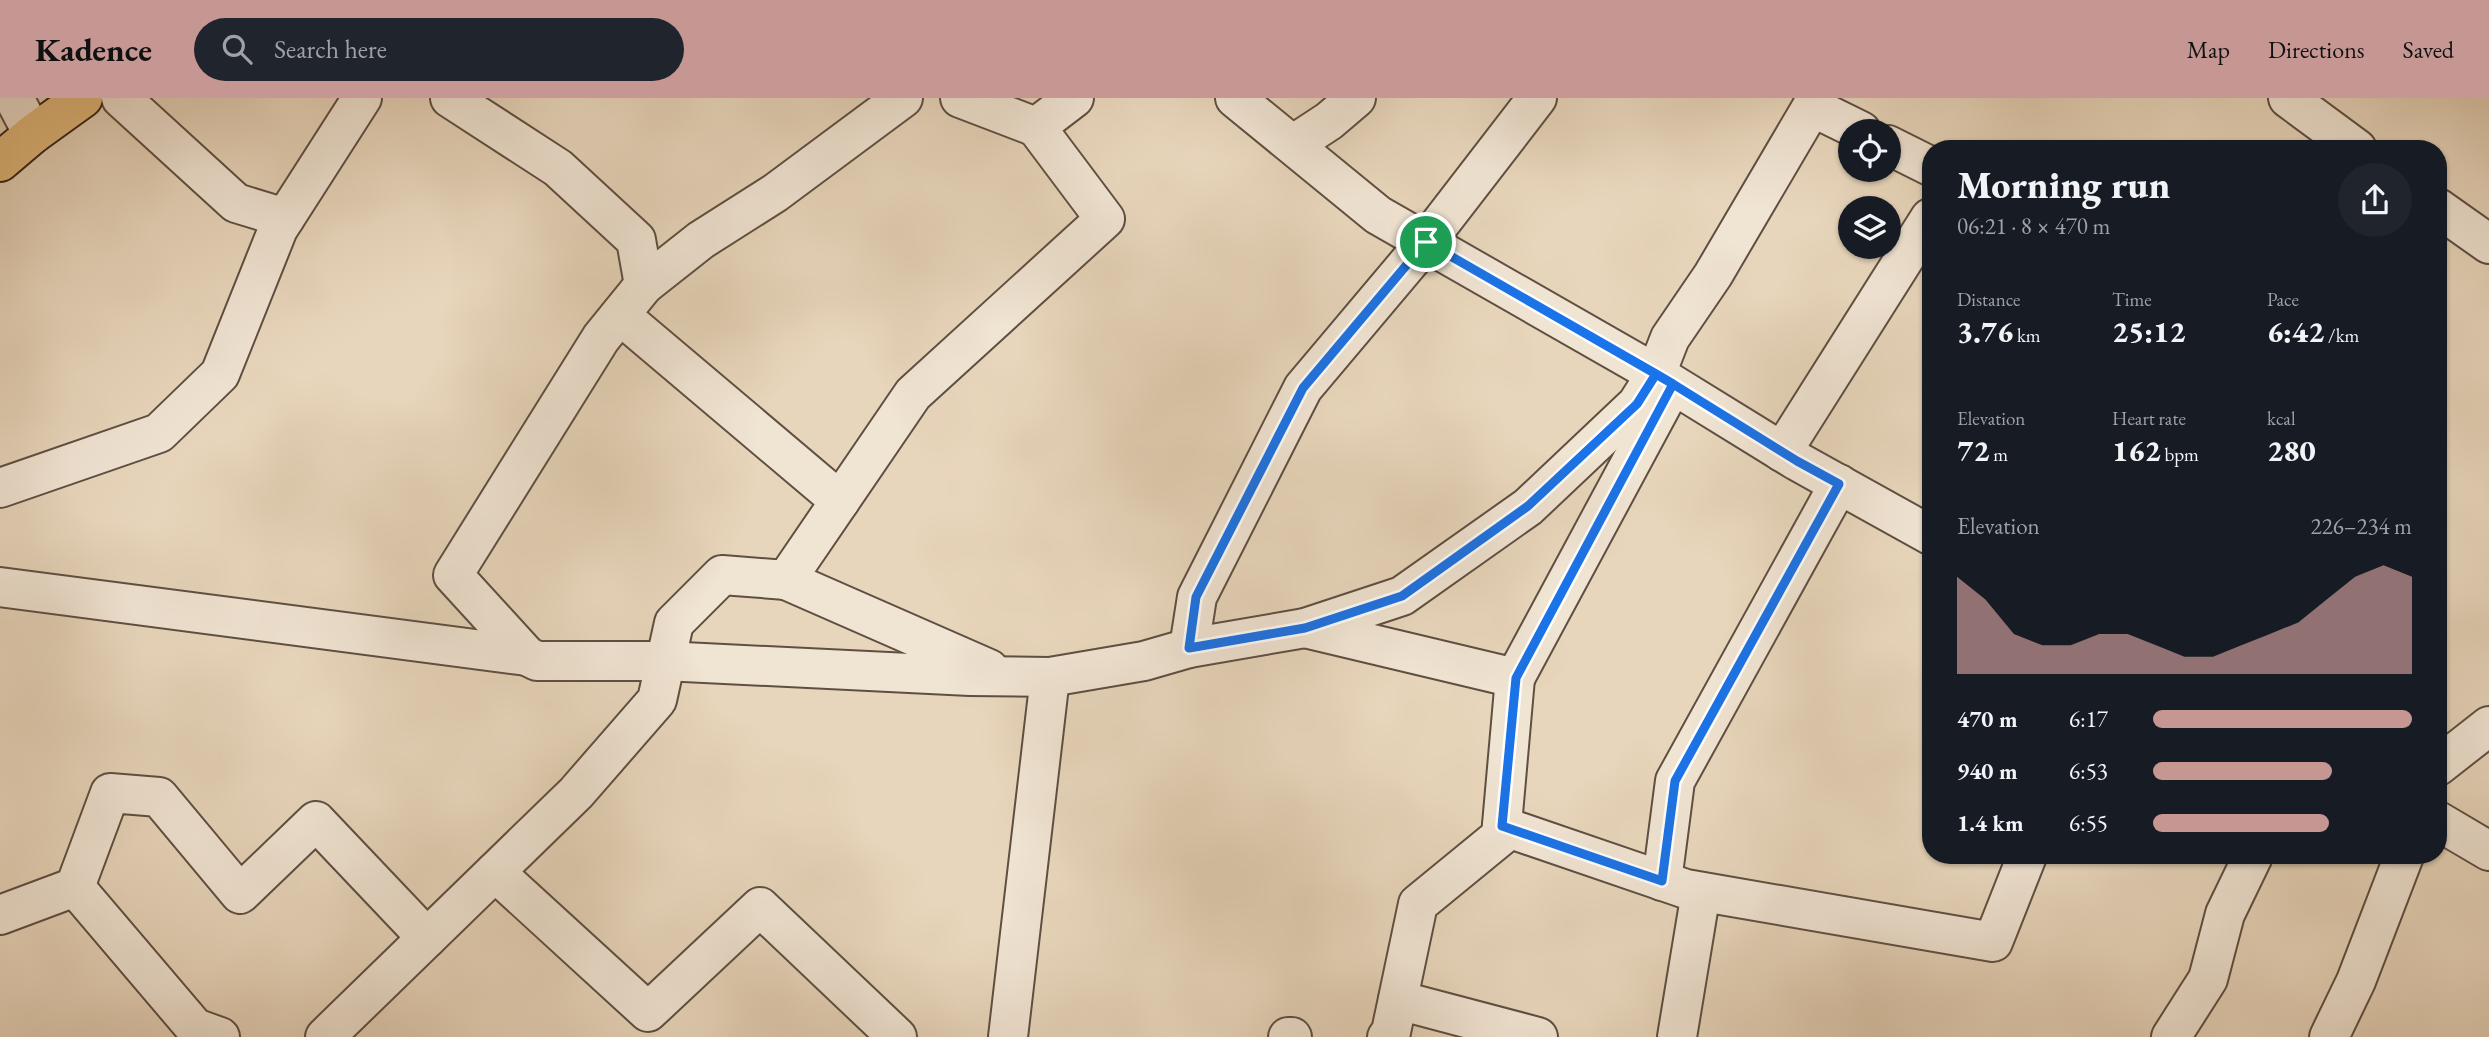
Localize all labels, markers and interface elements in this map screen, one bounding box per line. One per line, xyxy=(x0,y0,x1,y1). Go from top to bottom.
search box xyxy=(194,18,684,81)
text: Kadence xyxy=(35,28,152,71)
icon: search xyxy=(218,30,256,68)
text: Search here xyxy=(274,32,387,66)
text: Map xyxy=(2187,34,2230,65)
text: Directions xyxy=(2268,34,2365,65)
text: Saved xyxy=(2403,34,2454,65)
map controls xyxy=(1838,119,1901,259)
button: locate xyxy=(1838,119,1901,182)
text: Morning run xyxy=(1957,160,2170,209)
button: share xyxy=(2338,163,2412,237)
button: layers xyxy=(1838,196,1901,259)
text: 06:21 · 8 × 470 m xyxy=(1957,211,2110,241)
pin xyxy=(1396,212,1456,272)
icon: arrive xyxy=(1407,223,1445,261)
text: Distance xyxy=(1957,287,2020,312)
text: Time xyxy=(2112,287,2152,312)
text: Pace xyxy=(2267,287,2299,312)
text: 3.76 xyxy=(1957,312,2013,351)
text: 25:12 xyxy=(2112,312,2185,351)
text: 6:42 xyxy=(2267,312,2324,351)
text: km xyxy=(2013,323,2041,348)
text: /km xyxy=(2324,323,2359,348)
text: Elevation xyxy=(1957,406,2025,431)
text: Heart rate xyxy=(2112,406,2186,431)
text: kcal xyxy=(2267,406,2296,431)
text: 72 xyxy=(1957,431,1989,470)
text: 162 xyxy=(2112,431,2161,470)
text: 280 xyxy=(2267,431,2316,470)
text: m xyxy=(1989,442,2008,467)
text: bpm xyxy=(2161,442,2199,467)
text: Elevation xyxy=(1957,511,2040,541)
text: 226–234 m xyxy=(2311,511,2412,541)
text: 470 m xyxy=(1957,704,2018,734)
text: 6:17 xyxy=(2069,704,2108,734)
text: 940 m xyxy=(1957,756,2018,786)
text: 6:53 xyxy=(2069,756,2108,786)
text: 1.4 km xyxy=(1957,808,2024,838)
text: 6:55 xyxy=(2069,808,2108,838)

